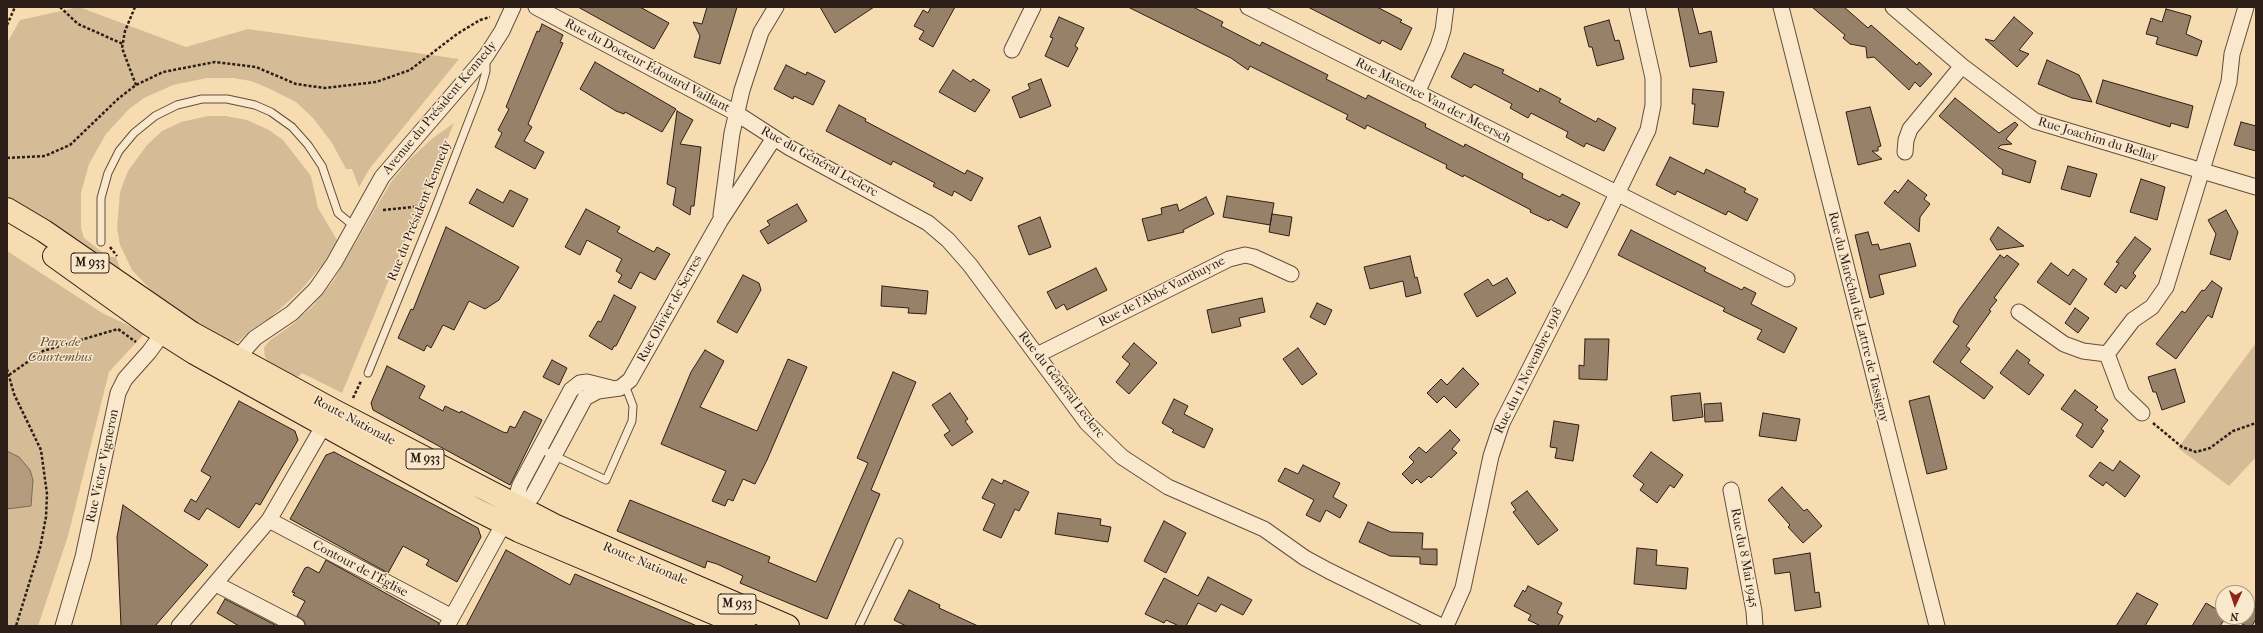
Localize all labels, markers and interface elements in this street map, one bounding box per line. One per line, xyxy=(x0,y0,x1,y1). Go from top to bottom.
street label: Rue du Docteur Édouard Vaillant xyxy=(562,16,732,116)
street label: Avenue du Président Kennedy xyxy=(380,38,500,178)
street label: Rue Maxence Van der Meersch xyxy=(1352,55,1514,147)
street label: Rue Joachim du Bellay xyxy=(2036,114,2160,166)
street label: Rue du Général Leclerc xyxy=(758,123,880,201)
street label: Rue du Président Kennedy xyxy=(385,138,455,284)
street label: Rue du Maréchal de Lattre de Tassigny xyxy=(1824,210,1892,424)
road number: M 933 xyxy=(71,253,109,273)
street label: Rue Olivier de Serres xyxy=(634,253,706,365)
street label: Rue de l'Abbé Vanthuyne xyxy=(1096,253,1228,331)
street label: Rue du 11 Novembre 1918 xyxy=(1492,305,1566,437)
street label: Rue du Général Leclerc xyxy=(1014,328,1108,442)
park label: Parc de Courtembus xyxy=(28,335,92,366)
street label: Route Nationale xyxy=(310,393,398,449)
street label: Rue Victor Vigneron xyxy=(83,408,123,524)
road number: M 933 xyxy=(406,449,444,469)
street label: Rue du 8 Mai 1945 xyxy=(1727,507,1761,609)
street label: Contour de l'Église xyxy=(310,537,410,601)
street label: Route Nationale xyxy=(600,539,690,589)
north arrow xyxy=(2215,585,2255,625)
road number: M 933 xyxy=(718,594,756,614)
text: N xyxy=(2230,610,2239,623)

